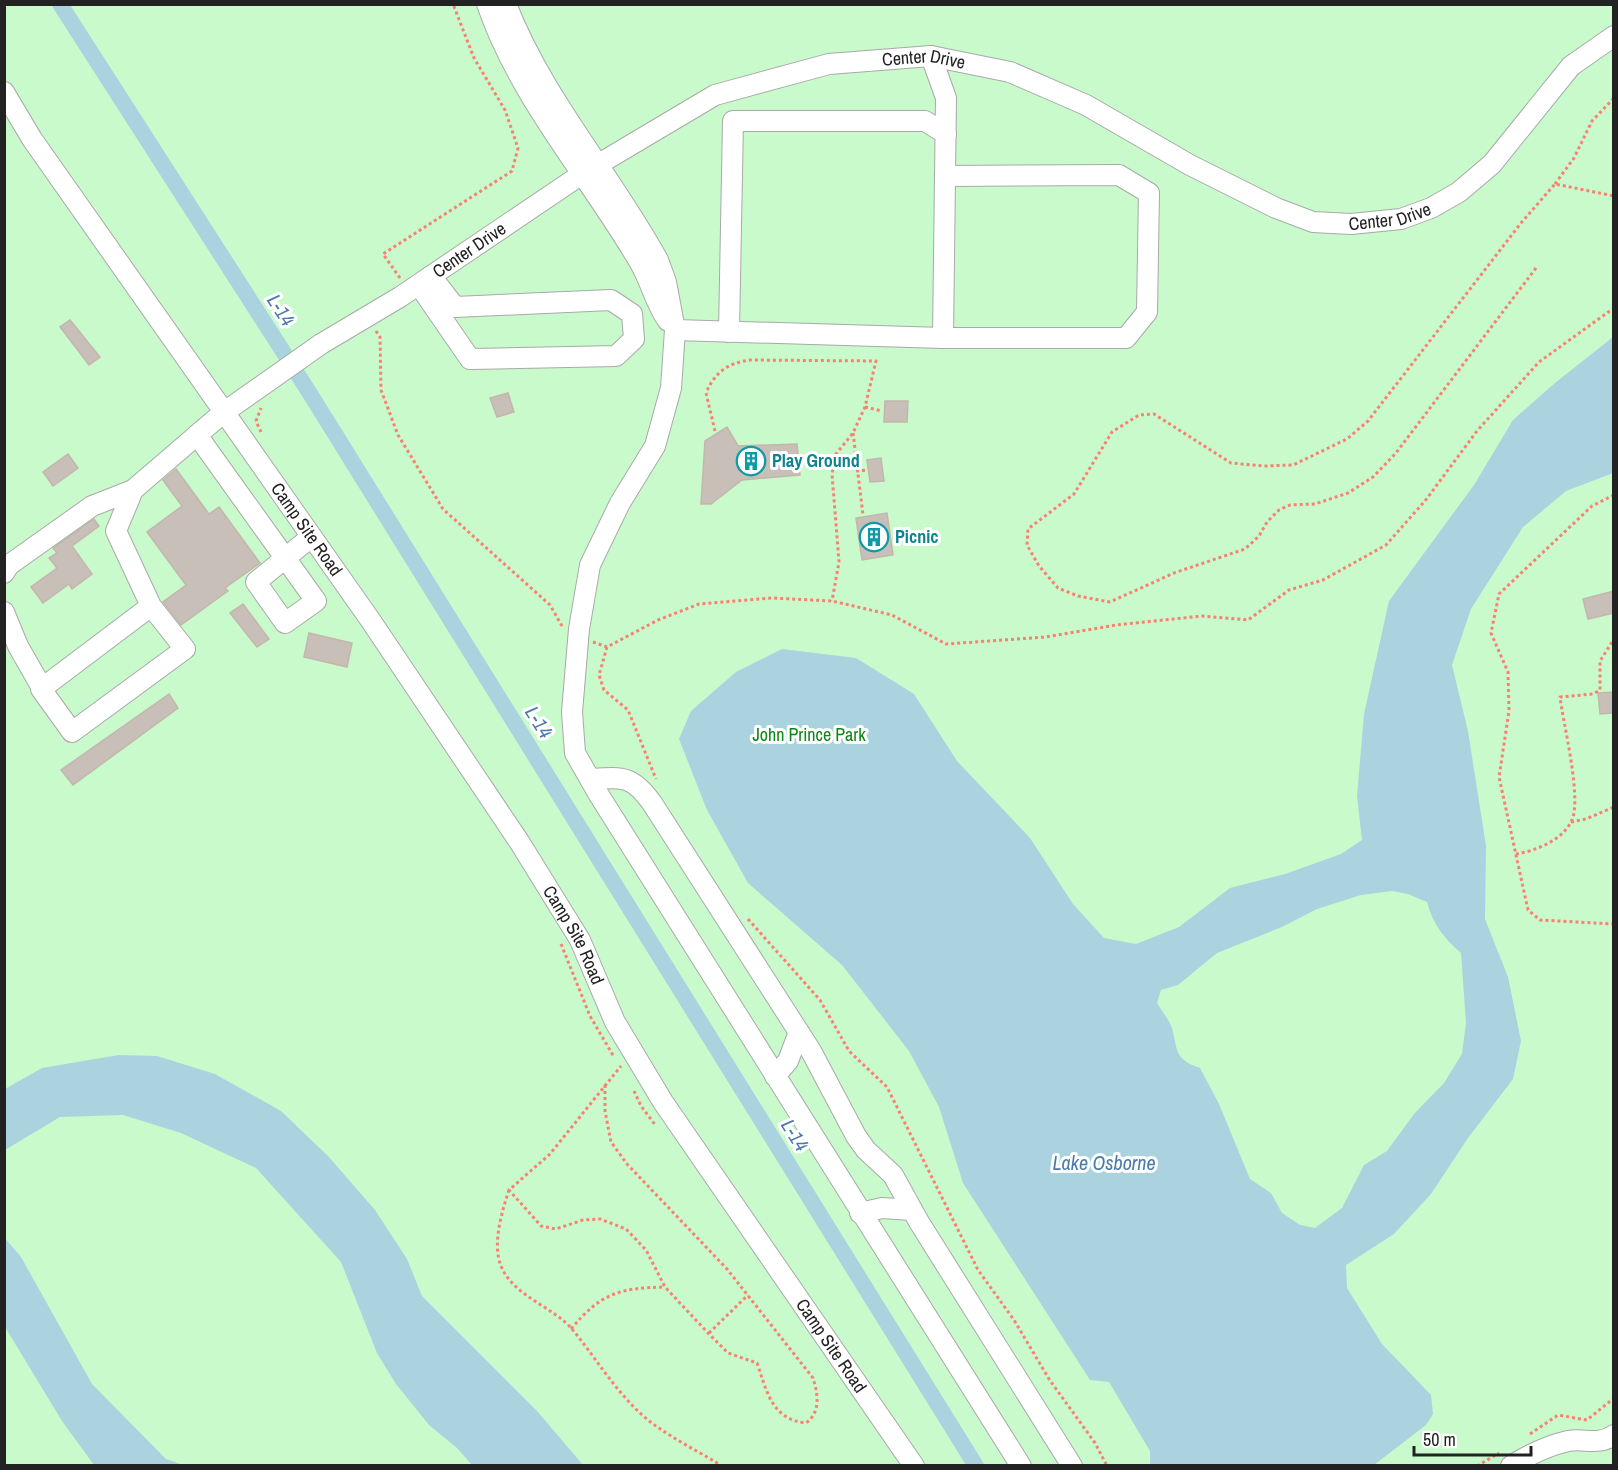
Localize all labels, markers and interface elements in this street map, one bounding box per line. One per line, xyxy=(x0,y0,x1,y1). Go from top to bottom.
street label: Center Drive xyxy=(881,43,968,75)
street label: Center Drive xyxy=(1347,196,1434,236)
street label: Center Drive xyxy=(427,216,511,284)
water label: L-14 xyxy=(261,289,302,331)
building icon: Play Ground xyxy=(735,445,767,477)
place label: Play Ground xyxy=(772,448,860,473)
street label: Camp Site Road xyxy=(265,477,349,581)
building icon: Picnic xyxy=(858,521,890,553)
place label: Picnic xyxy=(895,524,939,549)
water label: L-14 xyxy=(519,701,560,743)
park label: John Prince Park xyxy=(752,722,866,747)
street label: Camp Site Road xyxy=(537,880,610,988)
water label: L-14 xyxy=(775,1114,816,1156)
water label: Lake Osborne xyxy=(1052,1149,1156,1176)
street label: Camp Site Road xyxy=(790,1293,873,1398)
scale bar xyxy=(1414,1419,1531,1457)
text: 50 m xyxy=(1423,1427,1456,1452)

